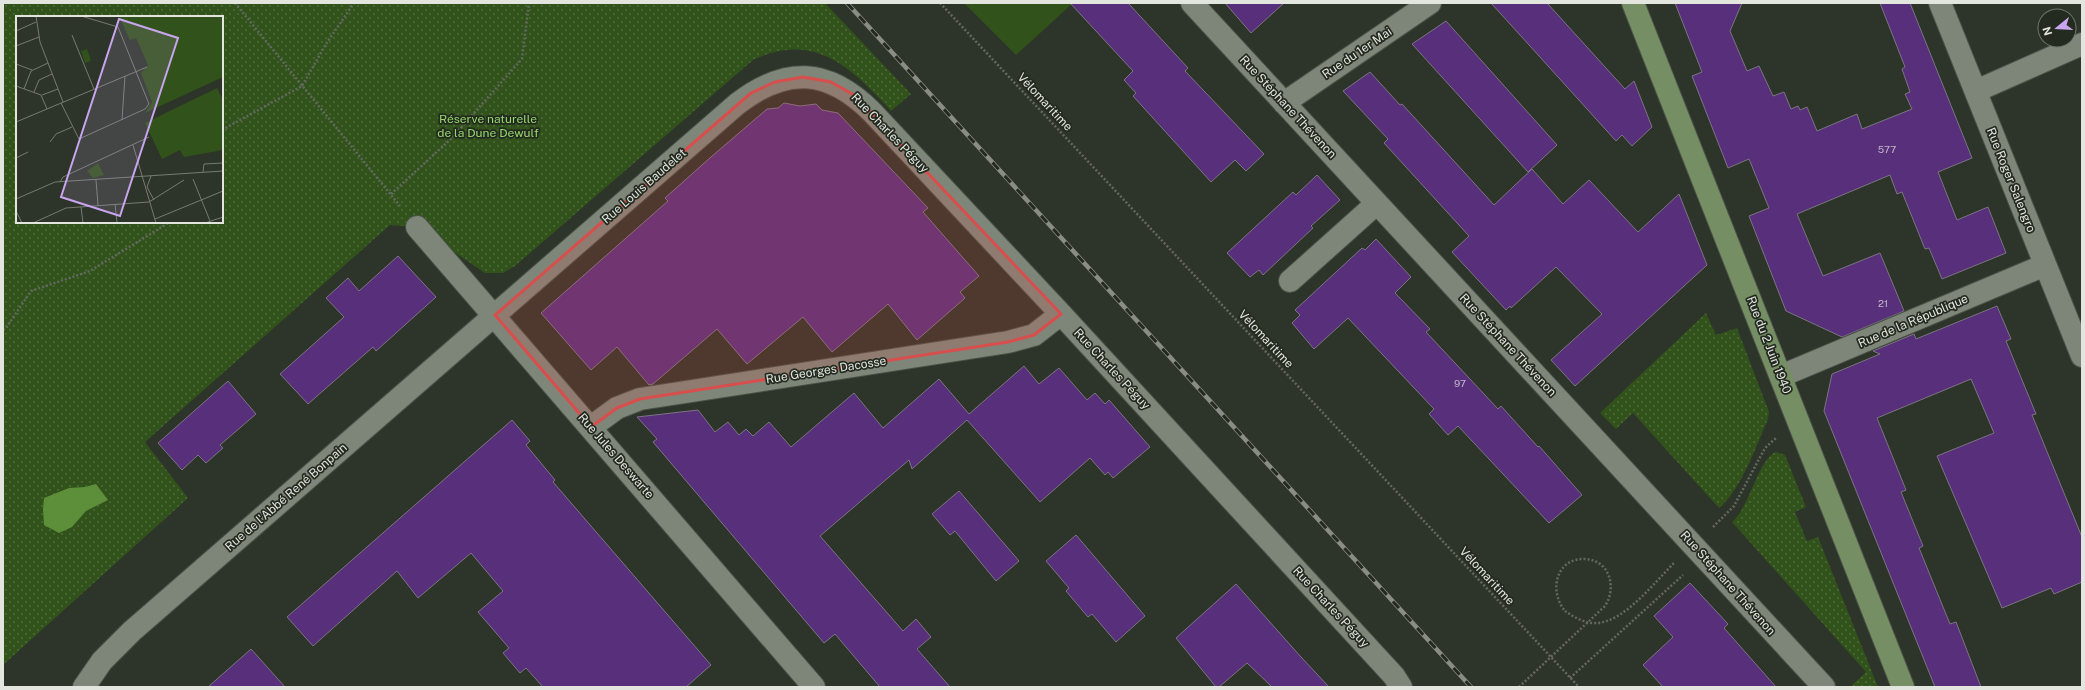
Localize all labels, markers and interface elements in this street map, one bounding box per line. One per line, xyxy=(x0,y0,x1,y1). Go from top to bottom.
north arrow xyxy=(2037,8,2077,48)
inset map xyxy=(16,16,223,223)
street label: Rue du 1er Mai xyxy=(1320,25,1395,81)
text: N xyxy=(2040,25,2055,37)
street label: Rue Stéphane Thévenon xyxy=(1237,53,1339,161)
street label: Vélomaritime xyxy=(1015,70,1075,134)
street label: Rue Charles Péguy xyxy=(848,90,932,176)
park label: Réserve naturelle de la Dune Dewulf xyxy=(437,112,539,140)
street label: Rue Roger Salengro xyxy=(1984,126,2038,235)
house number: 577 xyxy=(1878,143,1896,155)
street label: Rue Louis Baudelet xyxy=(599,145,689,226)
street label: Rue Stéphane Thévenon xyxy=(1457,291,1559,399)
street label: Rue de la République xyxy=(1856,291,1970,350)
street label: Rue du 2 Juin 1940 xyxy=(1744,294,1794,396)
house number: 21 xyxy=(1878,297,1888,309)
street label: Vélomaritime xyxy=(1236,307,1296,371)
street label: Rue Charles Péguy xyxy=(1071,326,1153,413)
street label: Rue Georges Dacosse xyxy=(765,354,887,386)
house number: 97 xyxy=(1454,377,1466,389)
street label: Rue Jules Deswarte xyxy=(575,411,657,502)
street label: Rue de l'Abbé René Bonpain xyxy=(222,440,350,554)
street label: Rue Stéphane Thévenon xyxy=(1678,528,1778,638)
street label: Vélomaritime xyxy=(1457,544,1517,608)
street label: Rue Charles Péguy xyxy=(1290,564,1372,651)

